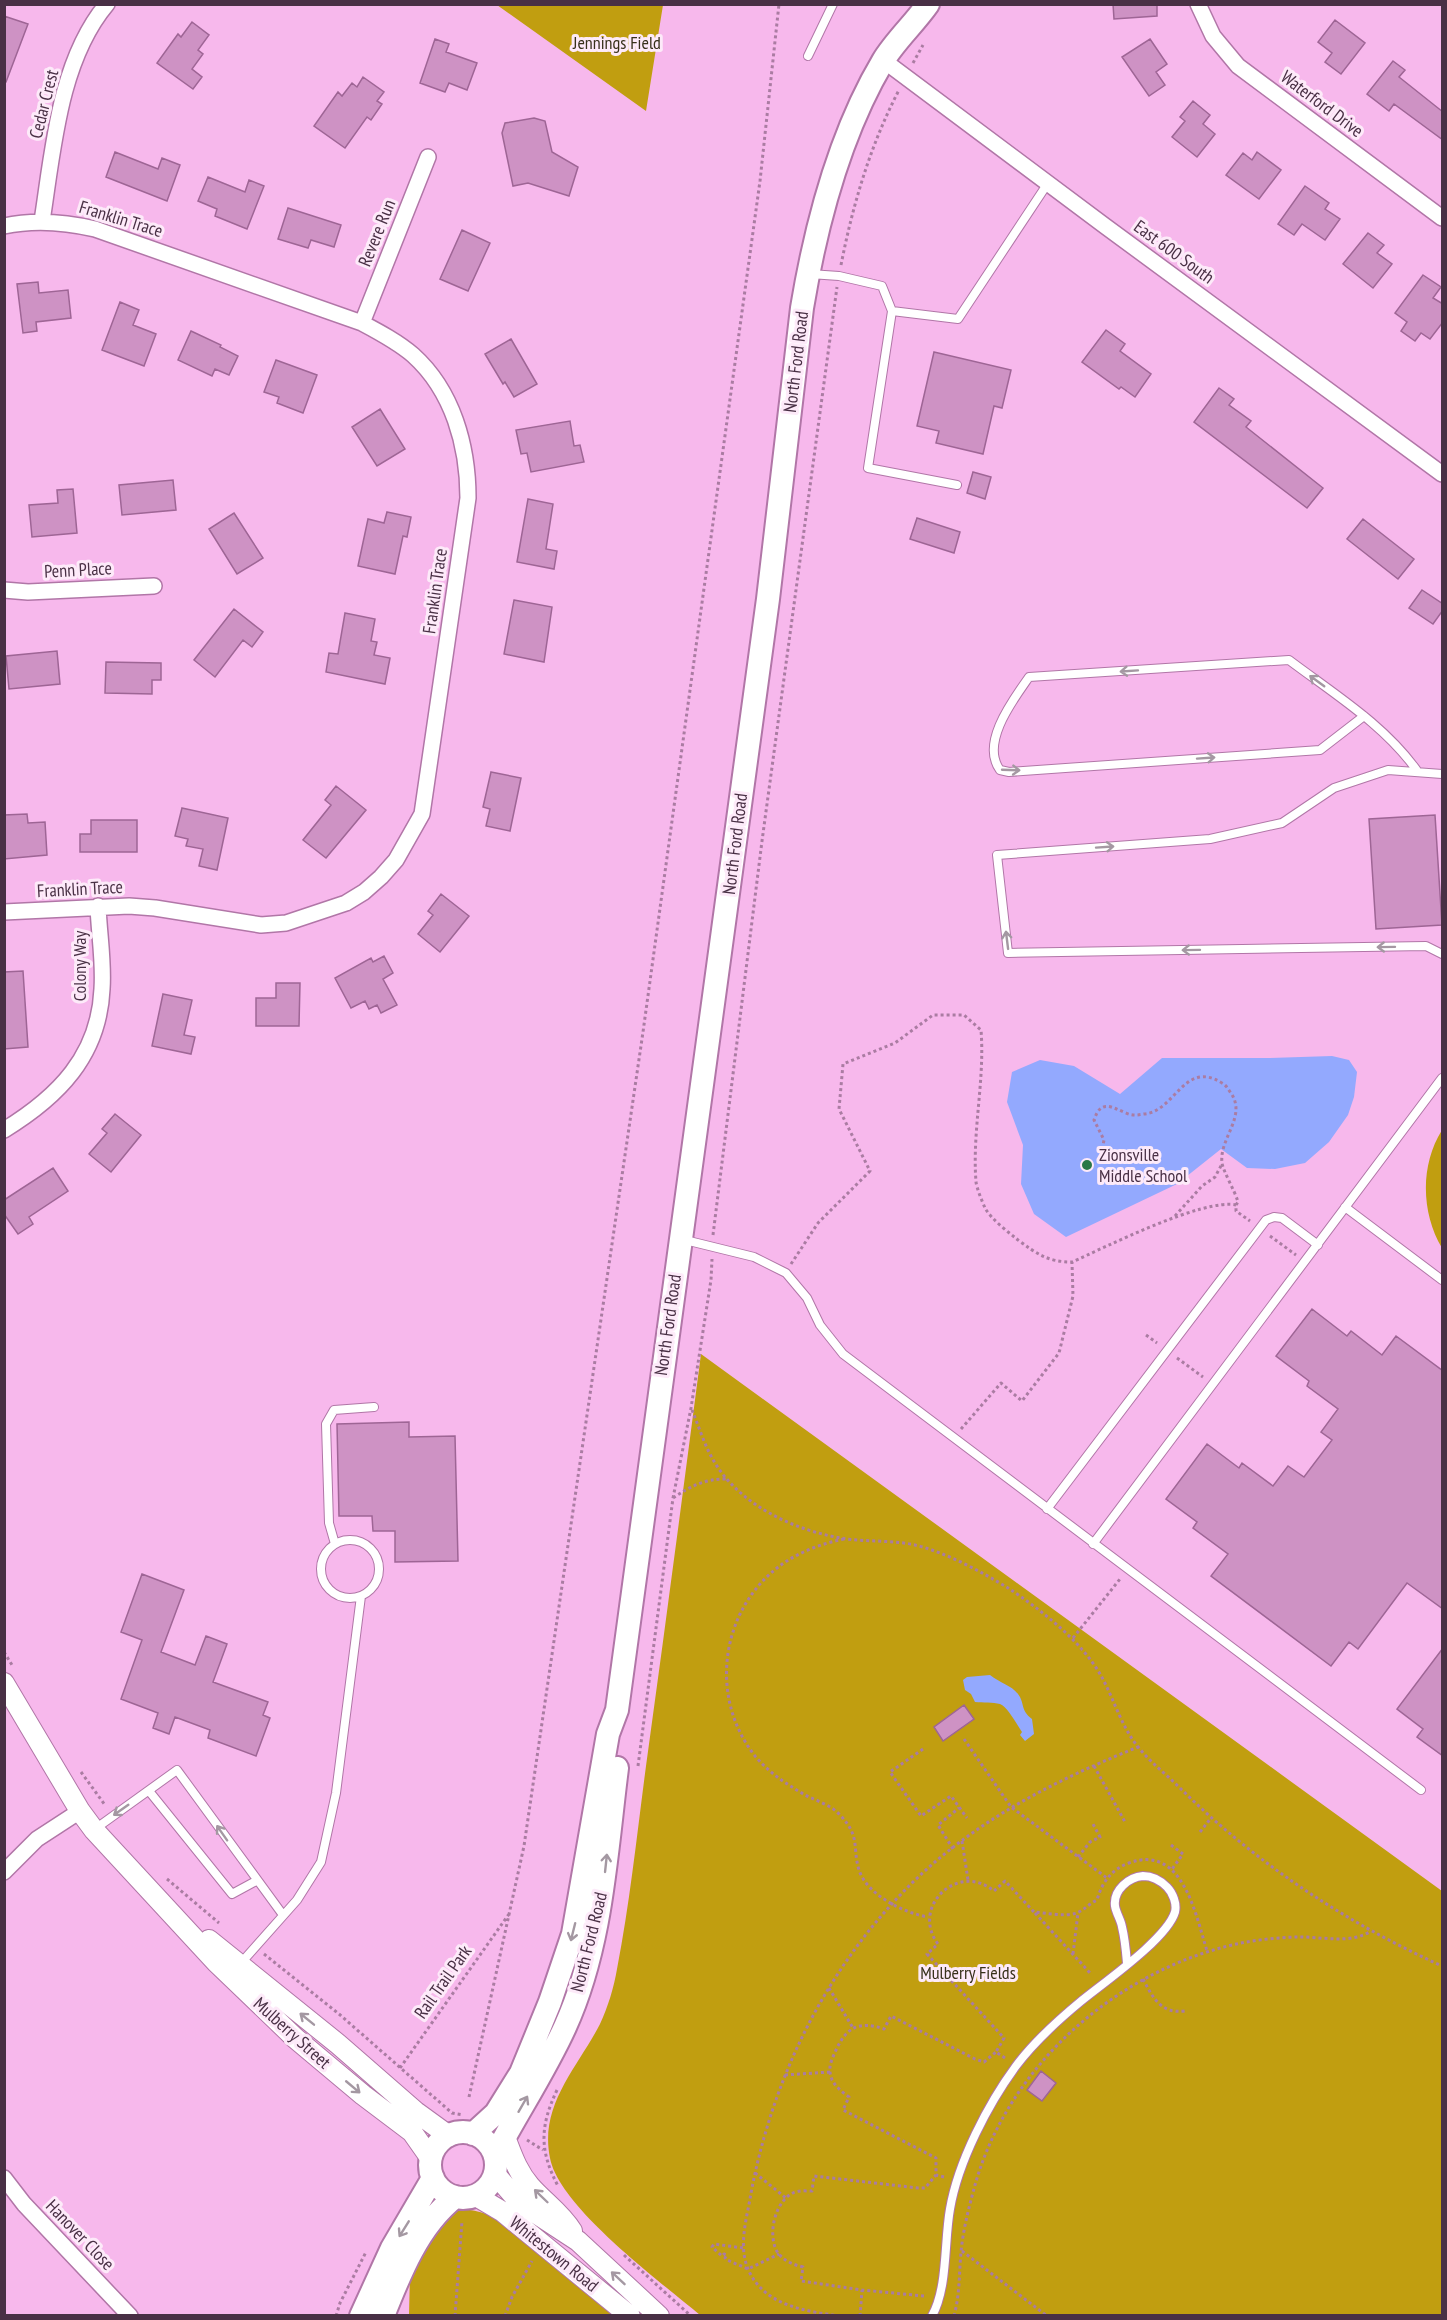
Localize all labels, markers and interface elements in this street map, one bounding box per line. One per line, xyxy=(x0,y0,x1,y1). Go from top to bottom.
park label: Jennings Field xyxy=(572,31,661,54)
street label: Waterford Drive xyxy=(1276,65,1368,142)
street label: Cedar Crest xyxy=(24,67,63,141)
street label: Franklin Trace xyxy=(77,195,166,242)
street label: Revere Run xyxy=(353,196,400,270)
street label: East 600 South xyxy=(1129,215,1219,289)
street label: North Ford Road xyxy=(778,310,813,414)
street label: Franklin Trace xyxy=(417,547,452,635)
street label: Penn Place xyxy=(44,556,112,583)
one-way arrow xyxy=(1119,665,1139,676)
one-way arrow xyxy=(1309,675,1325,687)
one-way arrow xyxy=(1195,752,1215,763)
one-way arrow xyxy=(1001,765,1021,776)
street label: North Ford Road xyxy=(717,792,752,896)
one-way arrow xyxy=(1095,841,1115,852)
street label: Franklin Trace xyxy=(36,875,124,902)
street label: Colony Way xyxy=(68,930,91,1001)
one-way arrow xyxy=(1001,931,1012,951)
one-way arrow xyxy=(1376,941,1396,952)
one-way arrow xyxy=(1181,944,1201,956)
place label: Zionsville Middle School xyxy=(1099,1143,1188,1187)
marker: Zionsville Middle School xyxy=(1080,1158,1094,1172)
street label: North Ford Road xyxy=(649,1273,686,1377)
one-way arrow xyxy=(114,1804,130,1816)
one-way arrow xyxy=(216,1825,228,1841)
one-way arrow xyxy=(601,1853,612,1873)
street label: North Ford Road xyxy=(565,1890,612,1994)
one-way arrow xyxy=(567,1921,578,1941)
street label: Rail Trail Park xyxy=(409,1940,476,2023)
park label: Mulberry Fields xyxy=(920,1961,1016,1984)
street label: Mulberry Street xyxy=(249,1992,336,2073)
one-way arrow xyxy=(299,2012,315,2025)
one-way arrow xyxy=(345,2080,361,2093)
one-way arrow xyxy=(517,2096,529,2113)
one-way arrow xyxy=(533,2189,548,2204)
street label: Hanover Close xyxy=(41,2195,120,2275)
street label: Whitestown Road xyxy=(505,2211,603,2296)
one-way arrow xyxy=(397,2220,409,2237)
one-way arrow xyxy=(611,2271,626,2285)

